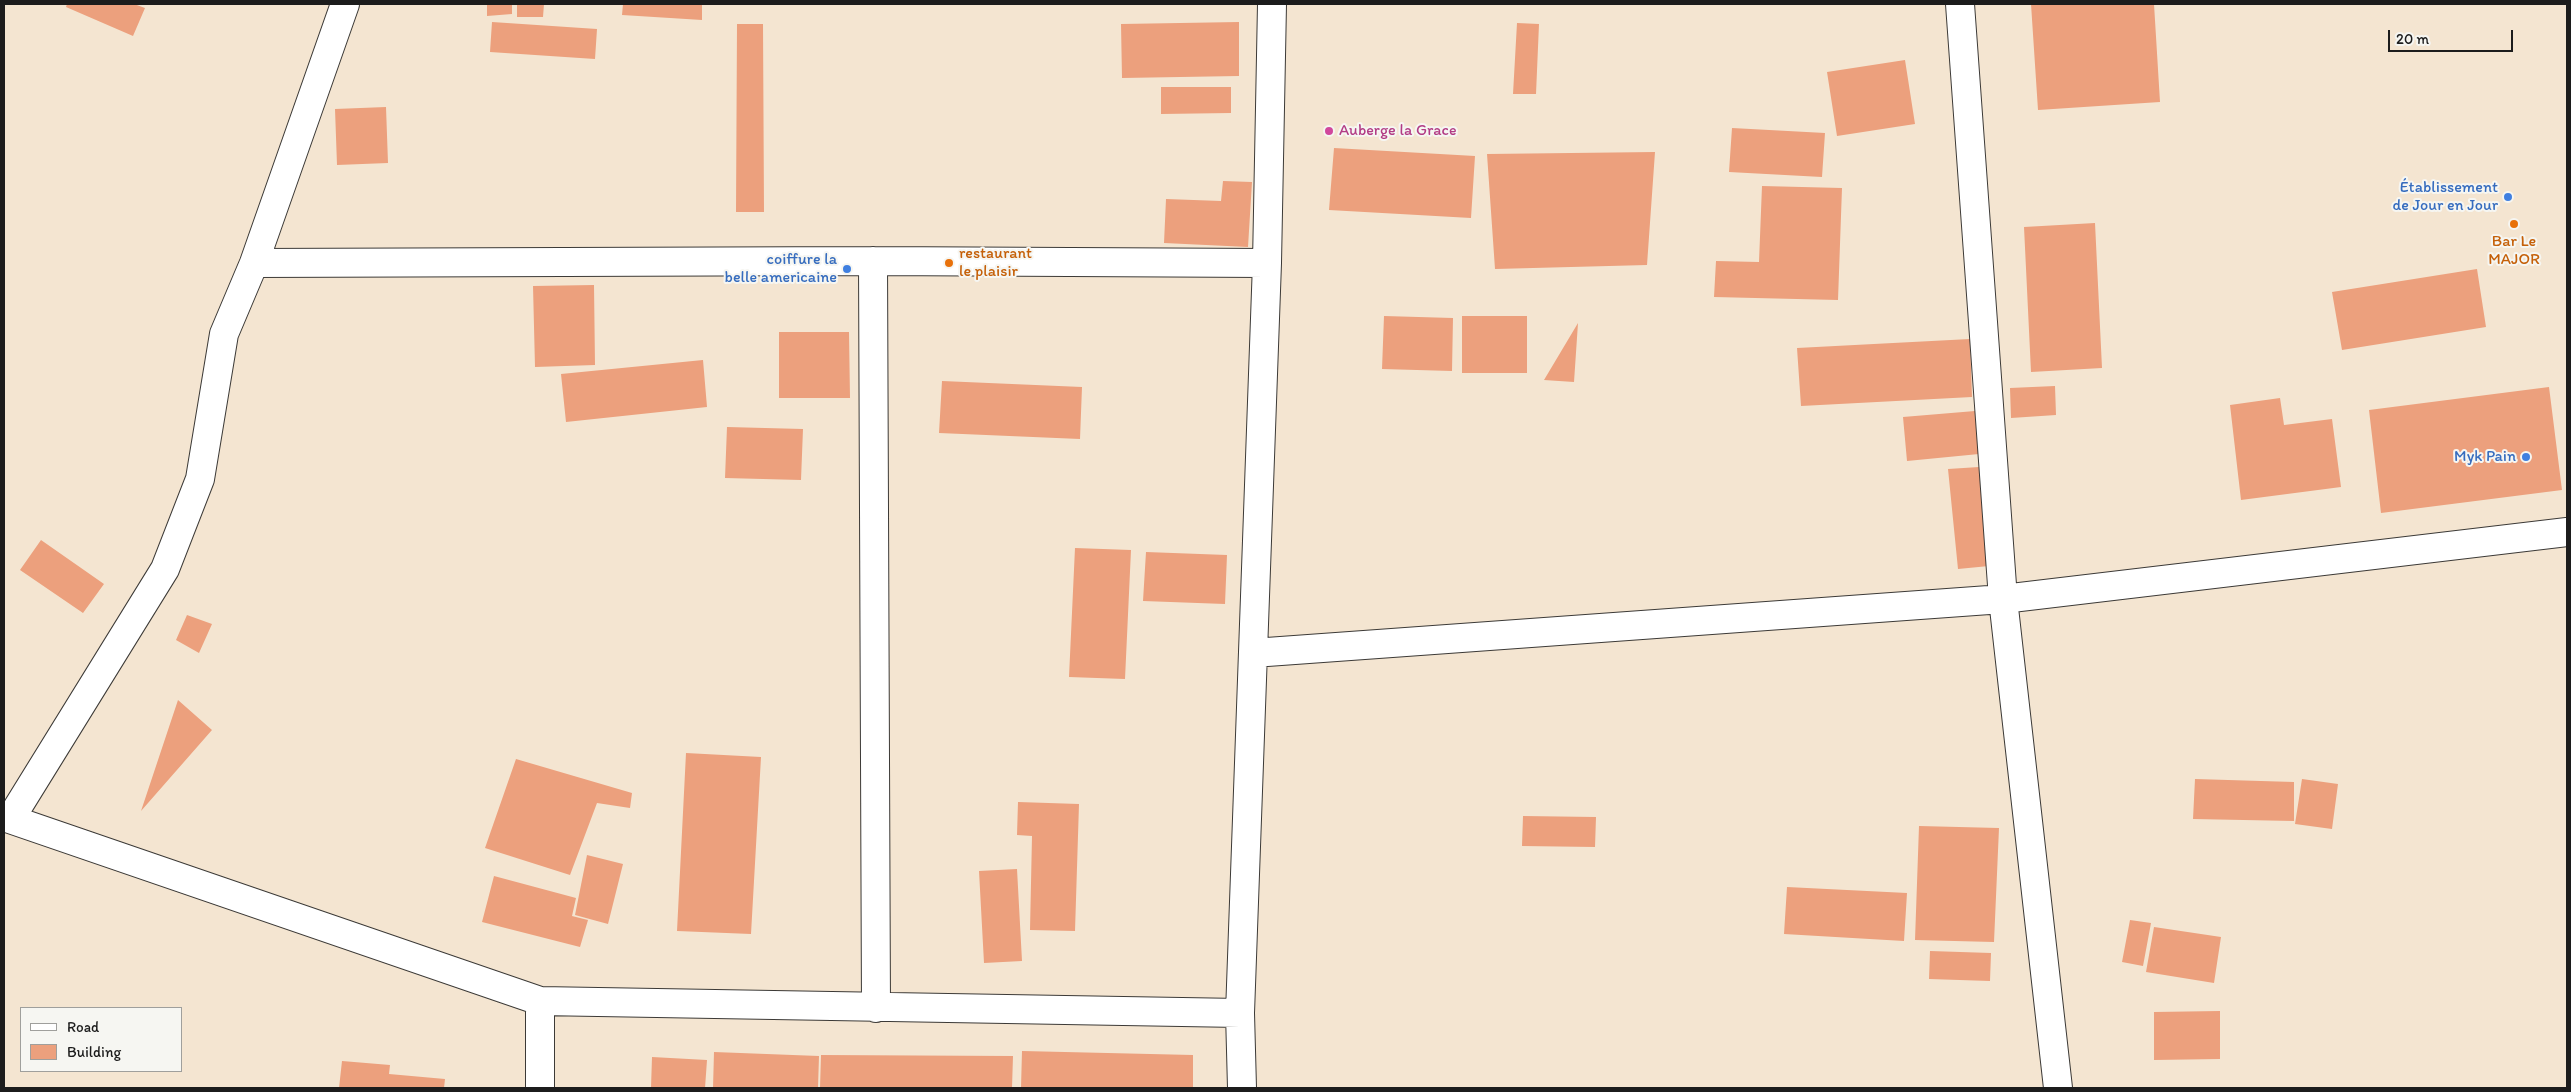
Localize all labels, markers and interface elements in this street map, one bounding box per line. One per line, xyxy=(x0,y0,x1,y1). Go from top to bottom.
scale bar xyxy=(2391,20,2516,52)
text: 20 m xyxy=(2396,30,2429,48)
place label: Auberge la Grace xyxy=(1339,121,1456,141)
marker: Auberge la Grace xyxy=(1323,125,1335,137)
place label: Établissement de Jour en Jour xyxy=(2393,178,2498,216)
marker: Établissement de Jour en Jour xyxy=(2502,191,2514,203)
marker: Bar Le MAJOR xyxy=(2508,218,2520,230)
place label: Bar Le MAJOR xyxy=(2488,232,2540,270)
place label: restaurant le plaisir xyxy=(959,244,1032,282)
place label: coiffure la belle americaine xyxy=(725,250,837,288)
marker: restaurant le plaisir xyxy=(943,257,955,269)
marker: coiffure la belle americaine xyxy=(841,263,853,275)
place label: Myk Pain xyxy=(2454,447,2516,467)
marker: Myk Pain xyxy=(2520,451,2532,463)
legend xyxy=(20,1007,182,1072)
text: Road xyxy=(67,1018,99,1036)
text: Building xyxy=(67,1043,121,1061)

